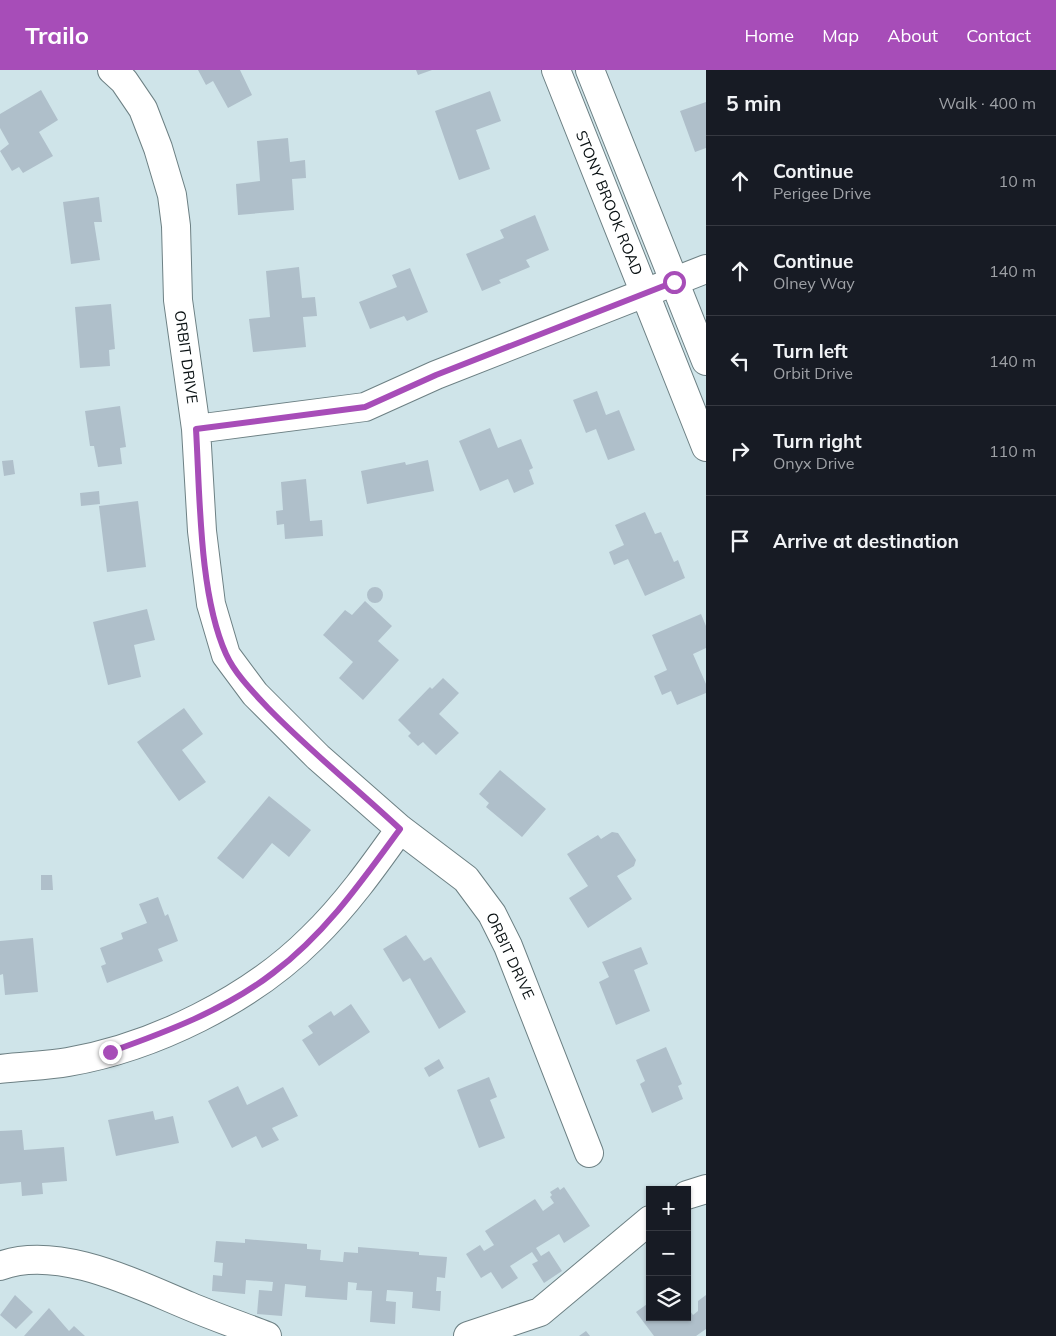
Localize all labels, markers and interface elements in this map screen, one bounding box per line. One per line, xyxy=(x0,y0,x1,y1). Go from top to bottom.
text: Trailo xyxy=(25,20,89,50)
text: Home xyxy=(744,24,794,47)
text: Map xyxy=(822,24,859,47)
text: About xyxy=(887,24,938,47)
text: Contact xyxy=(966,24,1031,47)
text: 5 min xyxy=(726,90,781,116)
text: Walk · 400 m xyxy=(938,93,1036,113)
street label: STONY BROOK ROAD xyxy=(572,128,647,278)
text: Continue xyxy=(773,159,853,183)
icon: ahead xyxy=(726,167,754,195)
text: 10 m xyxy=(999,171,1036,191)
text: Perigee Drive xyxy=(773,183,871,203)
text: Continue xyxy=(773,249,853,273)
icon: ahead xyxy=(726,257,754,285)
text: 140 m xyxy=(989,261,1036,281)
route start xyxy=(663,271,686,294)
text: Olney Way xyxy=(773,273,855,293)
street label: ORBIT DRIVE xyxy=(171,309,202,405)
text: Turn left xyxy=(773,339,848,363)
icon: left xyxy=(726,347,754,375)
text: 140 m xyxy=(989,351,1036,371)
text: Orbit Drive xyxy=(773,363,853,383)
text: Turn right xyxy=(773,429,862,453)
icon: right xyxy=(726,437,754,465)
text: 110 m xyxy=(989,441,1036,461)
text: Onyx Drive xyxy=(773,453,854,473)
icon: arrive xyxy=(726,527,754,555)
text: Arrive at destination xyxy=(773,529,959,553)
street label: ORBIT DRIVE xyxy=(482,909,539,1002)
route end xyxy=(99,1041,122,1064)
map controls xyxy=(646,1186,691,1321)
button: + xyxy=(646,1186,691,1231)
button: − xyxy=(646,1231,691,1276)
button: layers xyxy=(646,1276,691,1321)

